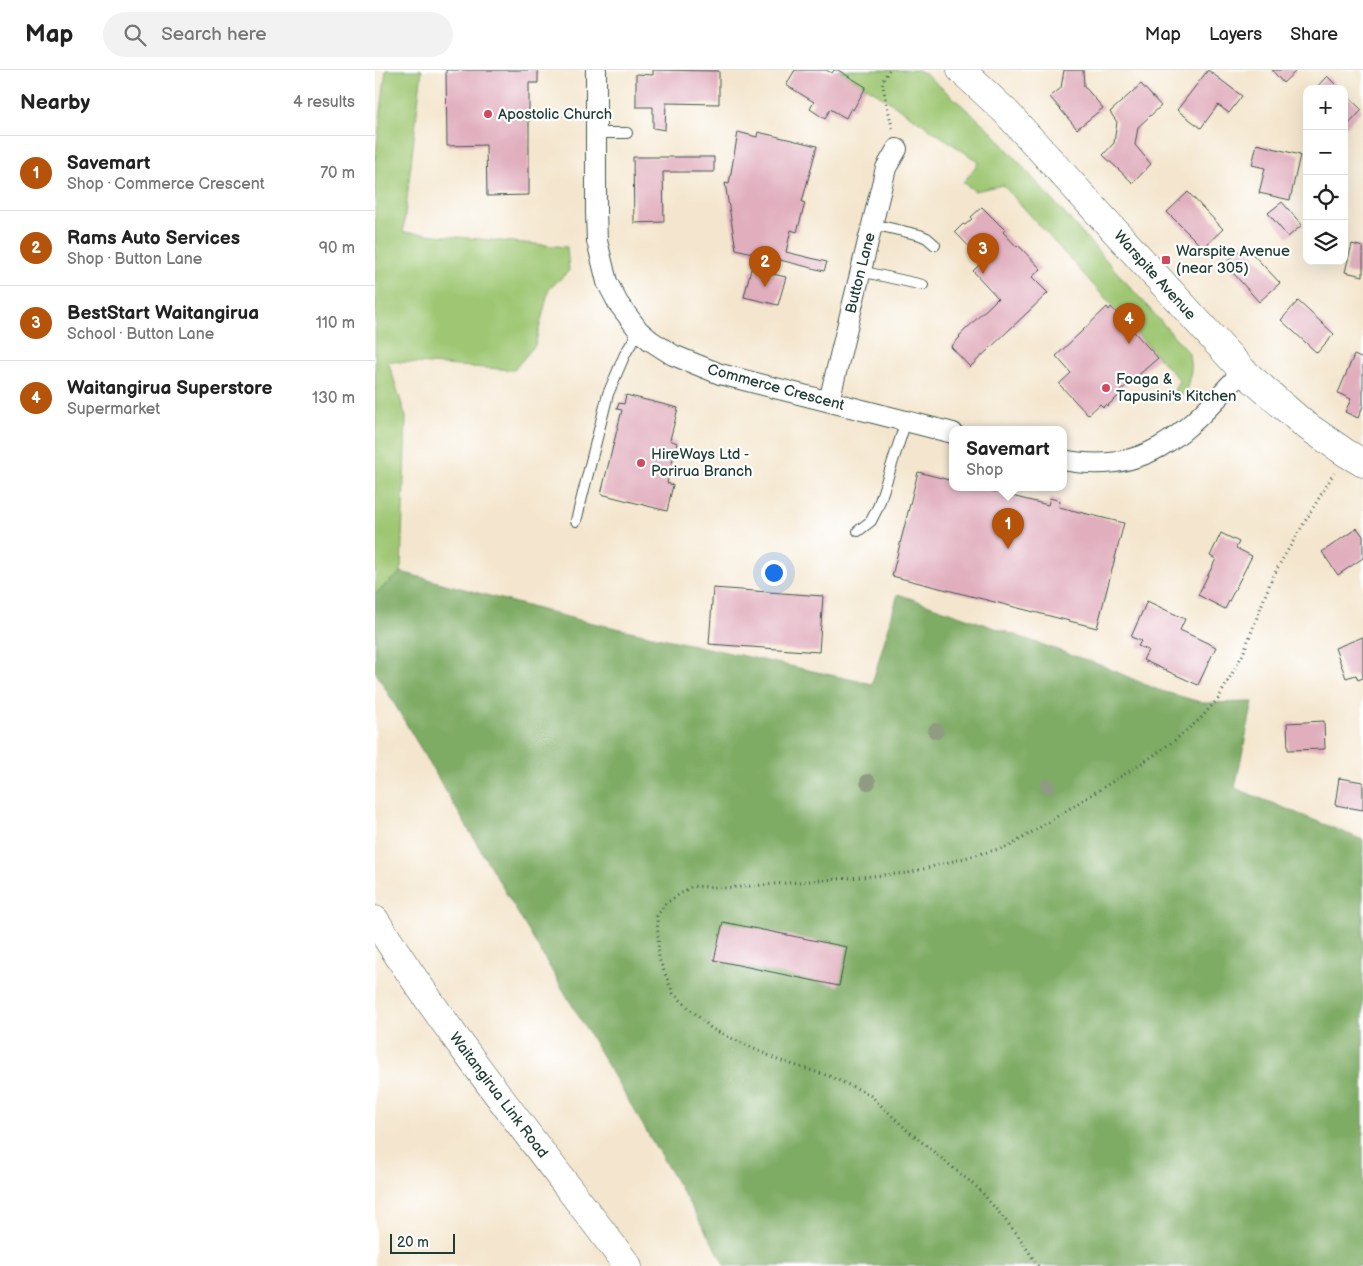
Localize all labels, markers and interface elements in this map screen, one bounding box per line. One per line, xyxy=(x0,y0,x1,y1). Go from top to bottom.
search box xyxy=(103,12,453,57)
text: Map xyxy=(25,20,73,49)
icon: search xyxy=(121,21,149,49)
text: Search here xyxy=(161,23,267,46)
text: Map xyxy=(1145,24,1181,45)
text: Layers xyxy=(1209,24,1262,45)
text: Share xyxy=(1290,24,1338,45)
map controls xyxy=(1303,85,1348,265)
button: + xyxy=(1303,85,1348,130)
text: Nearby xyxy=(20,90,90,115)
text: 4 results xyxy=(293,93,355,112)
place label: Apostolic Church xyxy=(498,105,612,124)
marker: Apostolic Church xyxy=(482,108,494,120)
button: − xyxy=(1303,130,1348,175)
text: Savemart xyxy=(67,152,150,175)
text: 1 xyxy=(33,164,39,183)
text: 70 m xyxy=(320,164,355,183)
text: Shop · Commerce Crescent xyxy=(67,175,265,194)
button: locate xyxy=(1303,175,1348,220)
button: layers xyxy=(1303,220,1348,265)
text: Rams Auto Services xyxy=(67,227,240,250)
street label: Warspite Avenue xyxy=(1109,227,1200,324)
street label: Button Lane xyxy=(841,231,880,315)
pin: 3 xyxy=(967,233,999,274)
text: 2 xyxy=(31,239,41,258)
text: 90 m xyxy=(319,239,355,258)
place label: Warspite Avenue (near 305) xyxy=(1176,242,1290,278)
pin: 2 xyxy=(749,246,781,287)
text: Shop · Button Lane xyxy=(67,250,202,269)
marker: Warspite Avenue (near 305) xyxy=(1160,254,1172,266)
text: BestStart Waitangirua xyxy=(67,302,259,325)
pin: 4 xyxy=(1113,303,1145,344)
text: 3 xyxy=(31,314,41,333)
text: 110 m xyxy=(316,314,355,333)
text: School · Button Lane xyxy=(67,325,214,344)
street label: Commerce Crescent xyxy=(705,360,847,415)
place label: Foaga & Tapusini's Kitchen xyxy=(1116,370,1237,406)
text: Waitangirua Superstore xyxy=(67,377,272,400)
marker: Foaga & Tapusini's Kitchen xyxy=(1100,382,1112,394)
text: 4 xyxy=(31,389,41,408)
text: 130 m xyxy=(312,389,355,408)
text: Supermarket xyxy=(67,400,160,419)
popup xyxy=(949,426,1067,491)
text: Savemart xyxy=(966,438,1050,461)
place label: HireWays Ltd - Porirua Branch xyxy=(651,445,752,481)
marker: HireWays Ltd - Porirua Branch xyxy=(635,457,647,469)
text: Shop xyxy=(966,461,1003,480)
pin: 1 xyxy=(992,508,1024,549)
your location xyxy=(761,560,787,586)
street label: Waitangirua Link Road xyxy=(445,1029,552,1162)
scale bar xyxy=(390,1231,455,1254)
text: 20 m xyxy=(397,1234,429,1251)

